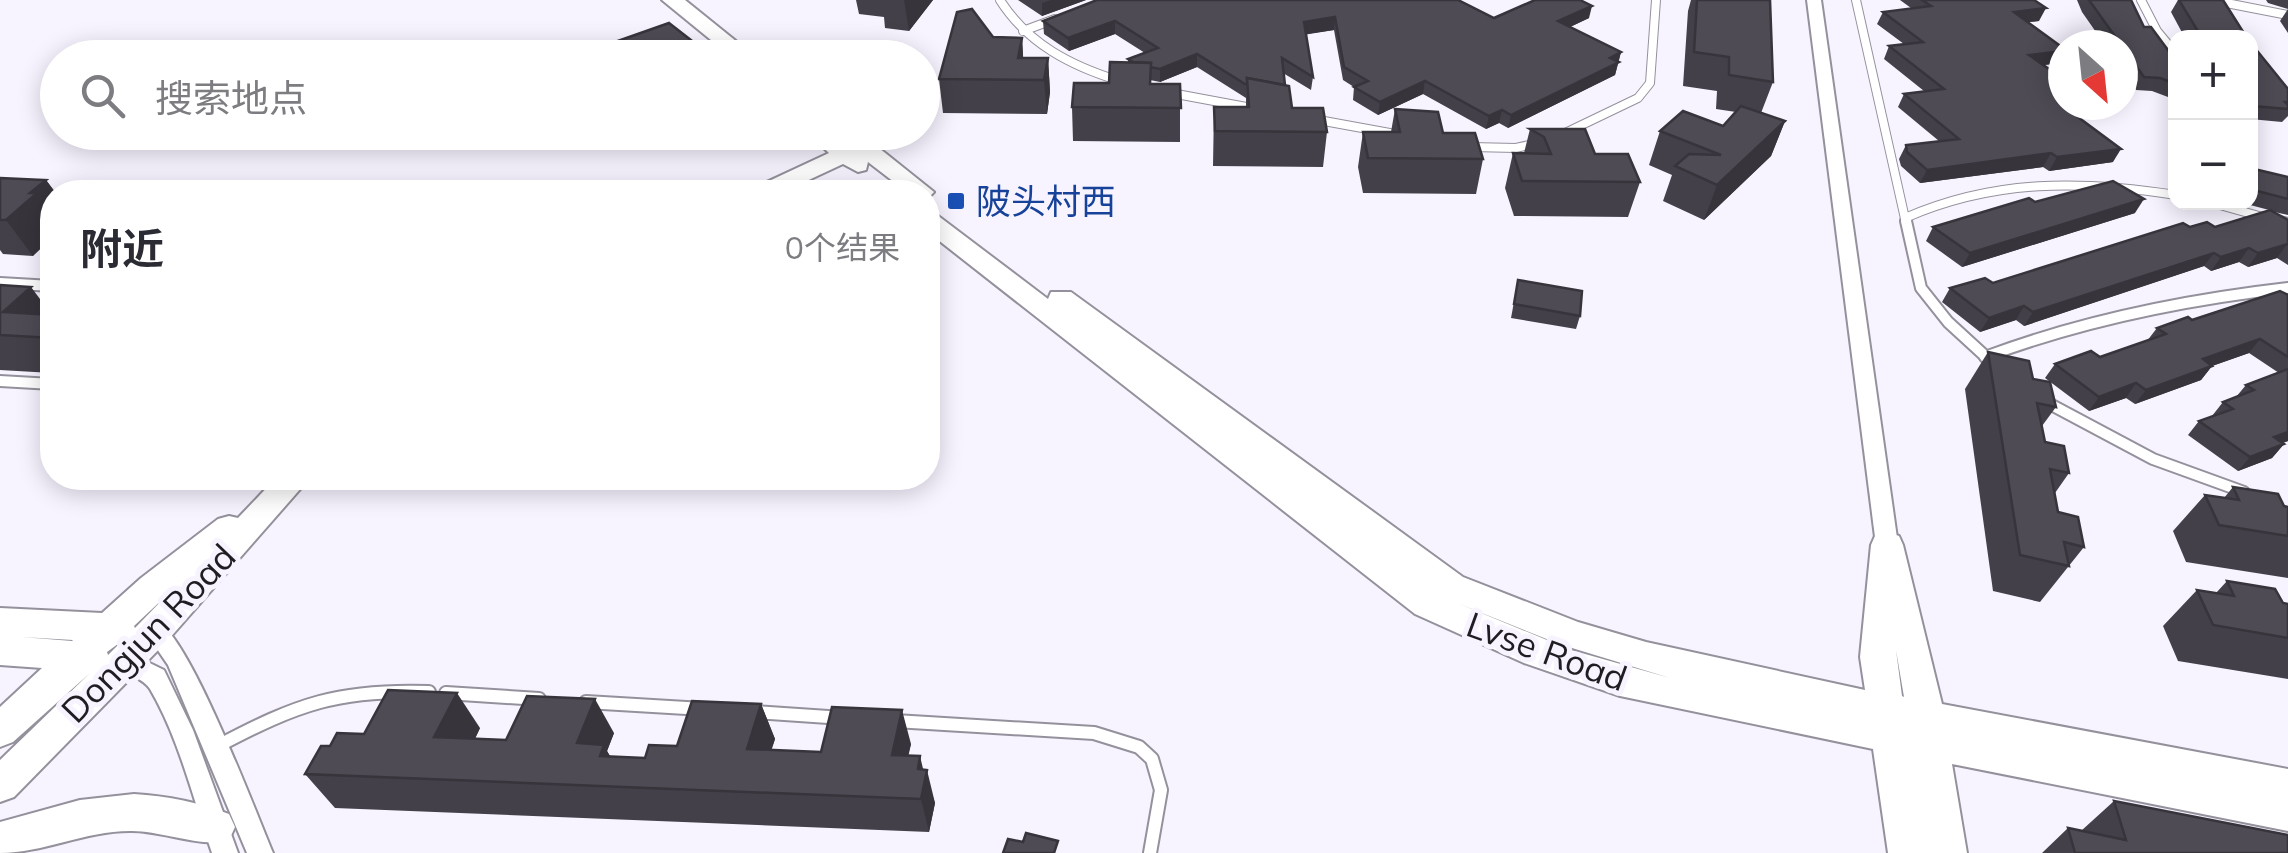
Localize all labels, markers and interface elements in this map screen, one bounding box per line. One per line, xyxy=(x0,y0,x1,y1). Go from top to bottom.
north arrow xyxy=(2048,30,2138,120)
map controls xyxy=(2168,30,2258,210)
button: + xyxy=(2168,30,2258,120)
search box xyxy=(40,40,940,150)
icon: search xyxy=(75,68,130,123)
text: 搜索地点 xyxy=(155,74,307,122)
button: − xyxy=(2168,120,2258,210)
place label: 陂头村西 xyxy=(976,179,1116,223)
marker: 陂头村西 xyxy=(945,190,967,212)
text: 附近 xyxy=(80,222,164,275)
text: 0个结果 xyxy=(785,227,900,267)
street label: Dongjun Road xyxy=(52,534,244,732)
street label: Lvse Road xyxy=(1461,602,1633,700)

